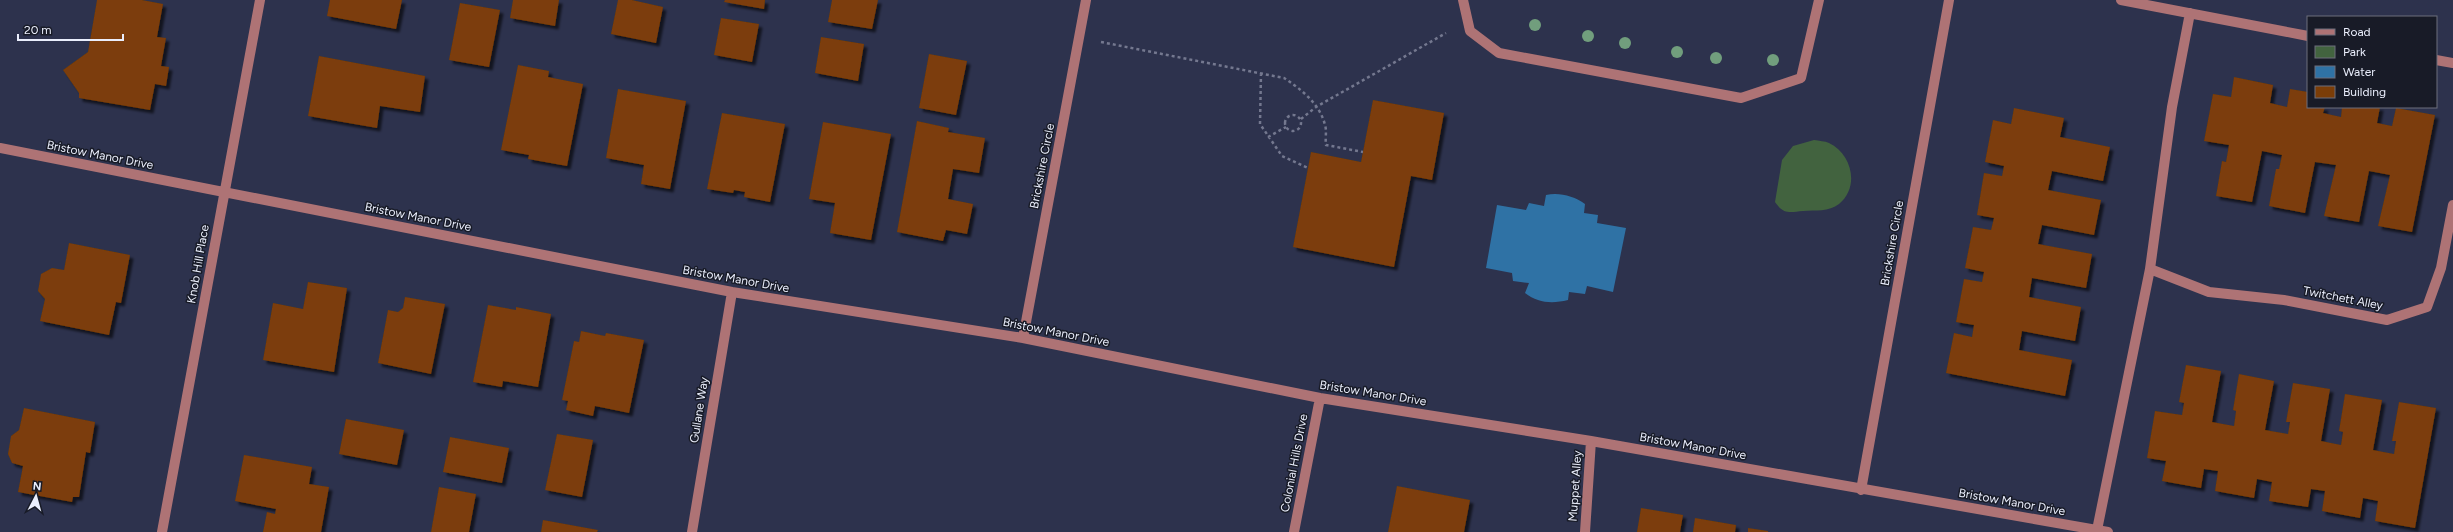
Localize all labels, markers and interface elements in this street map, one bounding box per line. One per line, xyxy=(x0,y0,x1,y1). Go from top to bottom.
scale bar xyxy=(18,16,123,42)
legend xyxy=(2307,16,2437,108)
text: 20 m xyxy=(24,23,52,37)
text: Road xyxy=(2343,25,2371,39)
text: Park xyxy=(2343,45,2366,59)
text: Water xyxy=(2343,65,2375,79)
text: Building xyxy=(2343,85,2386,99)
street label: Brickshire Circle xyxy=(1027,122,1057,210)
street label: Bristow Manor Drive xyxy=(46,138,155,172)
street label: Brickshire Circle xyxy=(1878,199,1906,287)
street label: Bristow Manor Drive xyxy=(364,200,473,234)
street label: Knob Hill Place xyxy=(184,223,212,304)
street label: Bristow Manor Drive xyxy=(682,263,791,295)
street label: Twitchett Alley xyxy=(2302,283,2385,313)
street label: Bristow Manor Drive xyxy=(1002,315,1111,349)
street label: Gullane Way xyxy=(687,375,711,444)
street label: Bristow Manor Drive xyxy=(1319,378,1428,408)
street label: Colonial Hills Drive xyxy=(1278,412,1310,513)
street label: Bristow Manor Drive xyxy=(1639,430,1748,462)
street label: Muppet Alley xyxy=(1566,449,1585,522)
north arrow xyxy=(16,476,56,516)
text: N xyxy=(32,480,42,493)
street label: Bristow Manor Drive xyxy=(1958,486,2067,518)

